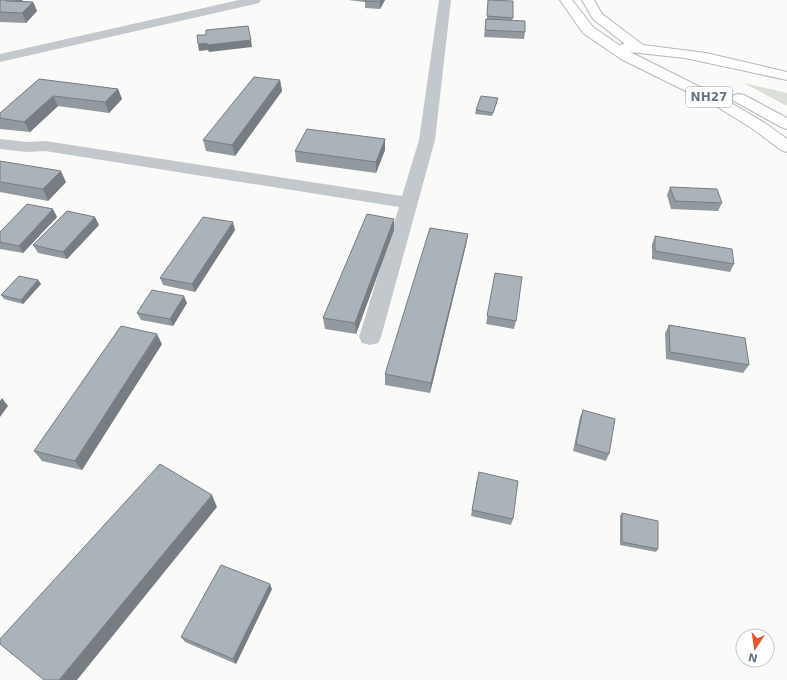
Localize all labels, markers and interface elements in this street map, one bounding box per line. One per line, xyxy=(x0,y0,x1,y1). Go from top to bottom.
road number: NH27 xyxy=(686,87,732,107)
north arrow xyxy=(735,628,775,668)
text: N xyxy=(747,650,759,665)

